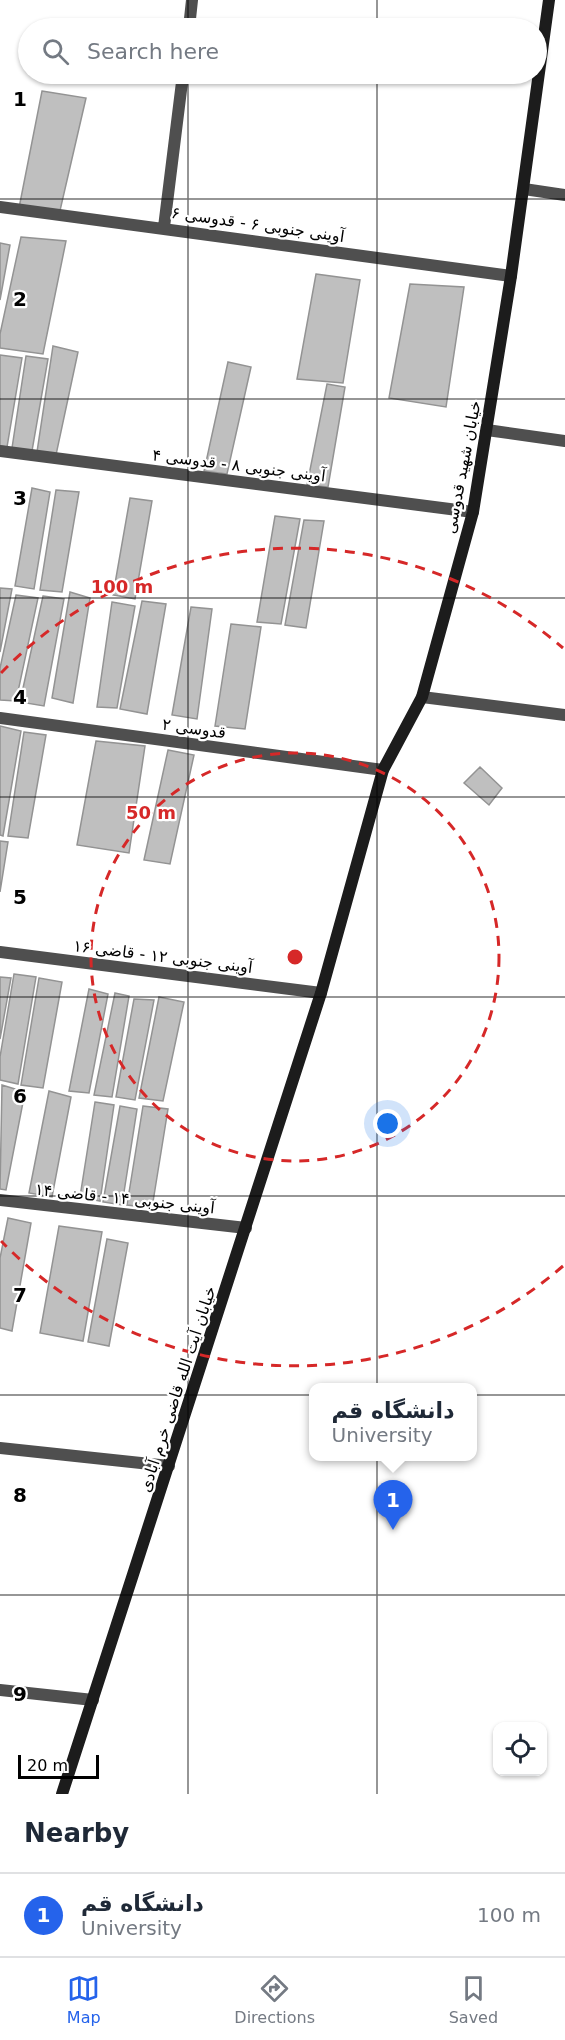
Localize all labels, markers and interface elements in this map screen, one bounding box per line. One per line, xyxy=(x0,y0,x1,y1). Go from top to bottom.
search box xyxy=(18,18,547,84)
icon: search xyxy=(39,35,72,68)
text: Search here xyxy=(87,39,219,64)
text: 1 xyxy=(13,87,27,111)
street label: آوینی جنوبی ۶ - قدوسی ۶ xyxy=(170,203,347,247)
text: 2 xyxy=(13,287,27,311)
street label: خیابان شهید قدوسی xyxy=(440,399,486,536)
street label: آوینی جنوبی ۸ - قدوسی ۴ xyxy=(151,445,328,487)
text: 3 xyxy=(13,486,27,510)
text: 100 m xyxy=(91,576,153,597)
text: 4 xyxy=(13,685,27,709)
street label: قدوسی ۲ xyxy=(161,715,227,743)
text: 50 m xyxy=(126,802,176,823)
text: 5 xyxy=(13,885,27,909)
street label: آوینی جنوبی ۱۲ - قاضی ۱۶ xyxy=(72,936,255,978)
centre of rings xyxy=(285,947,305,967)
text: 6 xyxy=(13,1084,27,1108)
your location xyxy=(373,1109,402,1138)
street label: آوینی جنوبی ۱۴ - قاضی ۱۴ xyxy=(34,1180,217,1219)
text: 7 xyxy=(13,1283,27,1307)
street label: خیابان آیت الله قاضی خرم آبادی xyxy=(135,1284,221,1495)
popup xyxy=(309,1383,477,1461)
text: دانشگاه قم xyxy=(332,1398,454,1423)
text: University xyxy=(332,1423,432,1447)
pin: 1 xyxy=(374,1480,412,1530)
text: 8 xyxy=(13,1483,27,1507)
text: 9 xyxy=(13,1682,27,1706)
map controls xyxy=(493,1722,547,1776)
button: locate xyxy=(493,1722,547,1776)
scale bar xyxy=(18,1752,99,1780)
text: 20 m xyxy=(27,1756,68,1775)
text: Nearby xyxy=(24,1818,129,1848)
text: دانشگاه قم xyxy=(81,1891,204,1916)
text: 1 xyxy=(37,1903,50,1927)
text: 100 m xyxy=(477,1903,541,1927)
text: University xyxy=(81,1916,182,1940)
tab: Map xyxy=(67,1972,101,2027)
tab: Directions xyxy=(234,1972,315,2027)
tab: Saved xyxy=(449,1972,498,2027)

